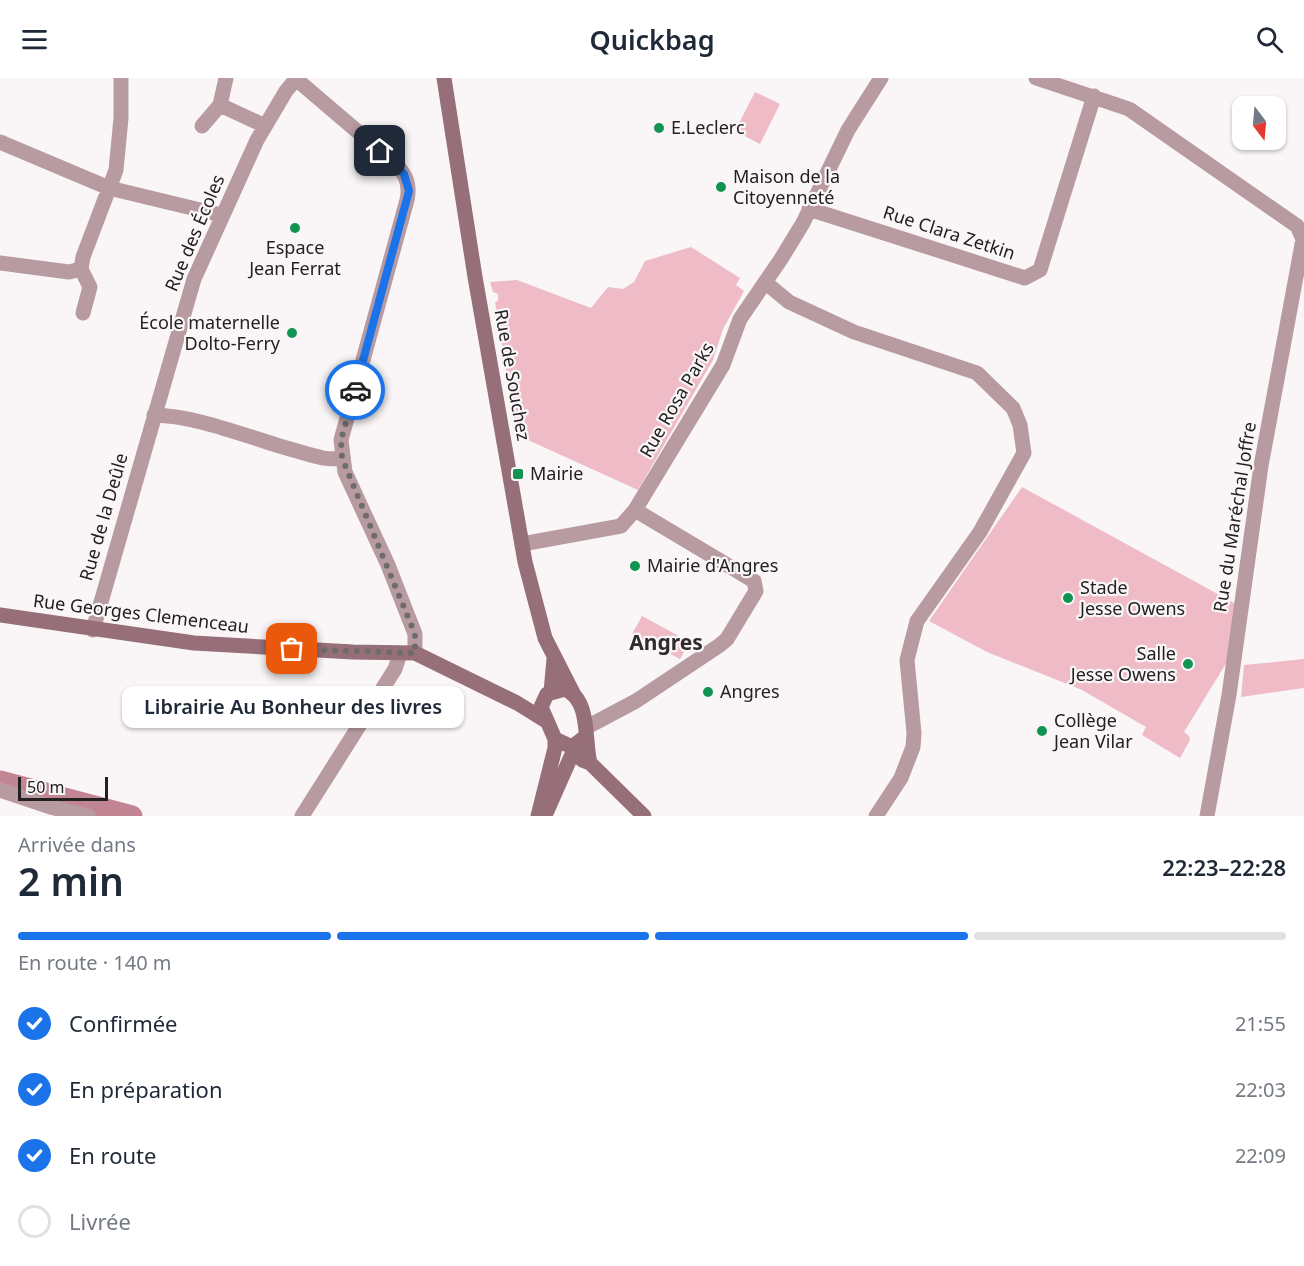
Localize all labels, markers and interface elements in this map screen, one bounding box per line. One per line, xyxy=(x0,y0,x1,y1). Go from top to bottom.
text: Quickbag xyxy=(589,21,715,58)
icon: menu xyxy=(18,23,51,56)
icon: search xyxy=(1253,23,1286,56)
north arrow xyxy=(1232,96,1286,150)
map controls xyxy=(1232,96,1286,150)
place label: E.Leclerc xyxy=(671,115,745,139)
marker: E.Leclerc xyxy=(652,121,666,135)
pin xyxy=(354,125,405,176)
icon: home xyxy=(363,134,396,167)
place label: Maison de la Citoyenneté xyxy=(733,164,840,209)
street label: Rue des Écoles xyxy=(159,171,229,295)
marker: Maison de la Citoyenneté xyxy=(714,180,728,194)
street label: Rue Clara Zetkin xyxy=(880,199,1018,265)
marker: Espace Jean Ferrat xyxy=(288,221,302,235)
place label: Espace Jean Ferrat xyxy=(247,235,341,280)
street label: Rue de Souchez xyxy=(490,307,536,442)
place label: École maternelle Dolto-Ferry xyxy=(139,310,281,355)
marker: École maternelle Dolto-Ferry xyxy=(285,326,299,340)
street label: Rue Rosa Parks xyxy=(633,338,719,461)
courier xyxy=(325,360,385,420)
icon: car xyxy=(339,374,372,407)
street label: Rue du Maréchal Joffre xyxy=(1207,420,1261,614)
street label: Rue de la Deûle xyxy=(73,450,133,583)
place label: Mairie xyxy=(530,461,583,485)
marker: Mairie xyxy=(511,467,525,481)
place label: Mairie d'Angres xyxy=(647,553,778,577)
marker: Mairie d'Angres xyxy=(628,559,642,573)
place label: Stade Jesse Owens xyxy=(1078,575,1185,620)
street label: Rue Georges Clemenceau xyxy=(32,588,250,638)
marker: Stade Jesse Owens xyxy=(1061,591,1075,605)
pin xyxy=(266,623,317,674)
district label: Angres xyxy=(629,628,703,656)
icon: bag xyxy=(275,632,308,665)
place label: Salle Jesse Owens xyxy=(1069,641,1176,686)
marker: Salle Jesse Owens xyxy=(1181,657,1195,671)
place label: Angres xyxy=(720,679,780,703)
callout: Librairie Au Bonheur des livres xyxy=(121,685,463,727)
marker: Angres xyxy=(701,685,715,699)
text: Librairie Au Bonheur des livres xyxy=(144,693,442,720)
place label: Collège Jean Vilar xyxy=(1052,708,1133,753)
marker: Collège Jean Vilar xyxy=(1035,724,1049,738)
scale bar xyxy=(18,774,108,802)
text: 50 m xyxy=(27,776,64,798)
text: Arrivée dans xyxy=(18,831,136,858)
text: 22:23–22:28 xyxy=(1162,852,1286,882)
text: 2 min xyxy=(18,854,124,907)
text: En route · 140 m xyxy=(18,949,171,976)
icon: check xyxy=(18,1007,51,1040)
text: Confirmée xyxy=(69,1008,178,1038)
text: 21:55 xyxy=(1235,1010,1286,1037)
icon: check xyxy=(18,1073,51,1106)
text: En préparation xyxy=(69,1074,223,1104)
text: 22:03 xyxy=(1235,1076,1286,1103)
icon: check xyxy=(18,1139,51,1172)
text: En route xyxy=(69,1140,156,1170)
text: 22:09 xyxy=(1235,1142,1286,1169)
text: Livrée xyxy=(69,1206,131,1236)

